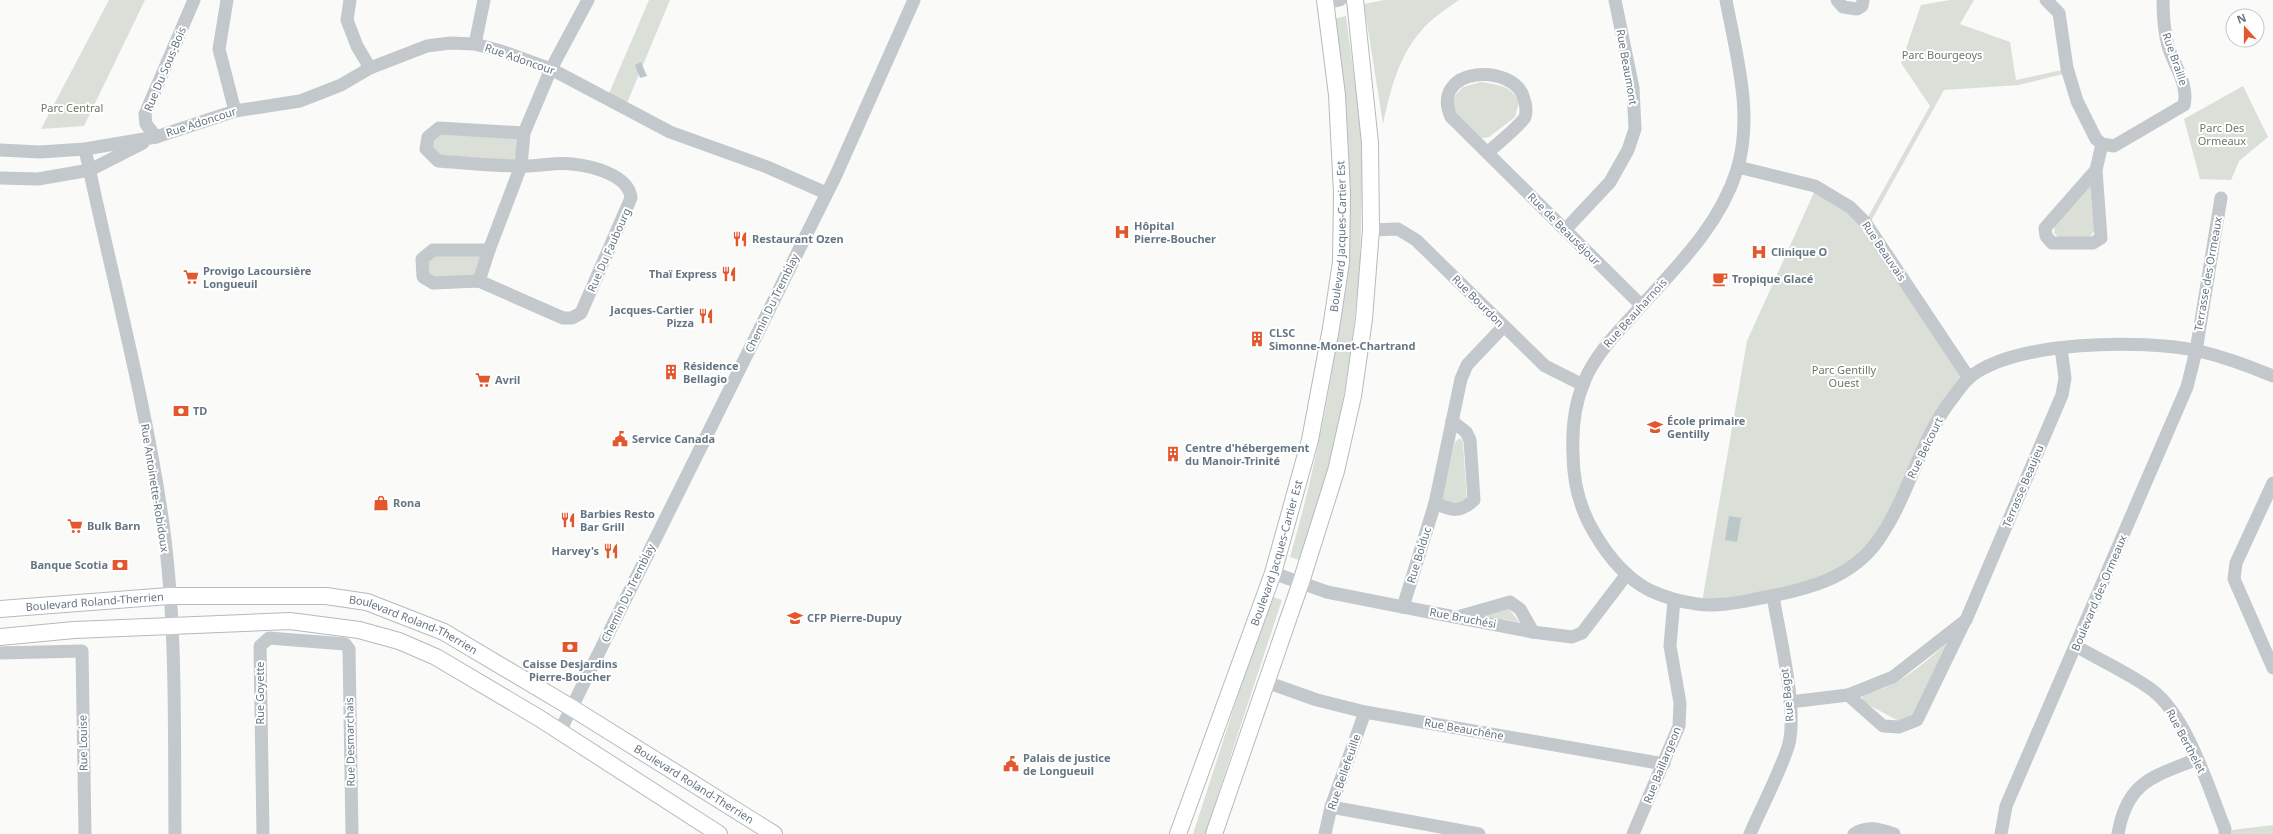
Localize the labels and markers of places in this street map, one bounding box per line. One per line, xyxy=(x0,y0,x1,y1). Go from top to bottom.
place label: Hôpital Pierre-Boucher xyxy=(1134,218,1216,246)
hospital icon: Hôpital Pierre-Boucher xyxy=(1113,223,1131,241)
restaurant icon: Restaurant Ozen xyxy=(731,230,749,248)
place label: Restaurant Ozen xyxy=(752,231,844,246)
hospital icon: Clinique O xyxy=(1750,243,1768,261)
place label: Clinique O xyxy=(1771,244,1828,259)
place label: Provigo Lacoursière Longueuil xyxy=(203,263,312,291)
restaurant icon: Thaï Express xyxy=(720,265,738,283)
place label: Thaï Express xyxy=(649,266,717,281)
supermarket icon: Provigo Lacoursière Longueuil xyxy=(182,268,200,286)
cafe icon: Tropique Glacé xyxy=(1711,270,1729,288)
place label: Tropique Glacé xyxy=(1732,271,1814,286)
place label: Jacques-Cartier Pizza xyxy=(609,302,694,330)
restaurant icon: Jacques-Cartier Pizza xyxy=(697,307,715,325)
place label: CLSC Simonne-Monet-Chartrand xyxy=(1269,325,1416,353)
building icon: CLSC Simonne-Monet-Chartrand xyxy=(1248,330,1266,348)
place label: Résidence Bellagio xyxy=(683,358,739,386)
building icon: Résidence Bellagio xyxy=(662,363,680,381)
supermarket icon: Avril xyxy=(474,371,492,389)
place label: Avril xyxy=(495,372,520,387)
bank icon: TD xyxy=(172,402,190,420)
place label: TD xyxy=(193,403,207,418)
place label: École primaire Gentilly xyxy=(1667,413,1746,441)
school or university icon: École primaire Gentilly xyxy=(1646,418,1664,436)
public building icon: Service Canada xyxy=(611,430,629,448)
place label: Service Canada xyxy=(632,431,715,446)
place label: Centre d'hébergement du Manoir-Trinité xyxy=(1185,440,1310,468)
building icon: Centre d'hébergement du Manoir-Trinité xyxy=(1164,445,1182,463)
shop icon: Rona xyxy=(372,494,390,512)
place label: Rona xyxy=(393,495,421,510)
place label: Barbies Resto Bar Grill xyxy=(580,506,655,534)
restaurant icon: Barbies Resto Bar Grill xyxy=(559,511,577,529)
supermarket icon: Bulk Barn xyxy=(66,517,84,535)
place label: Bulk Barn xyxy=(87,518,140,533)
restaurant icon: Harvey's xyxy=(602,542,620,560)
place label: Harvey's xyxy=(552,543,599,558)
bank icon: Banque Scotia xyxy=(111,556,129,574)
place label: Banque Scotia xyxy=(30,557,108,572)
school or university icon: CFP Pierre-Dupuy xyxy=(786,609,804,627)
place label: CFP Pierre-Dupuy xyxy=(807,610,902,625)
bank icon: Caisse Desjardins Pierre-Boucher xyxy=(561,638,579,656)
place label: Caisse Desjardins Pierre-Boucher xyxy=(522,656,618,684)
place label: Palais de justice de Longueuil xyxy=(1023,750,1111,778)
public building icon: Palais de justice de Longueuil xyxy=(1002,755,1020,773)

